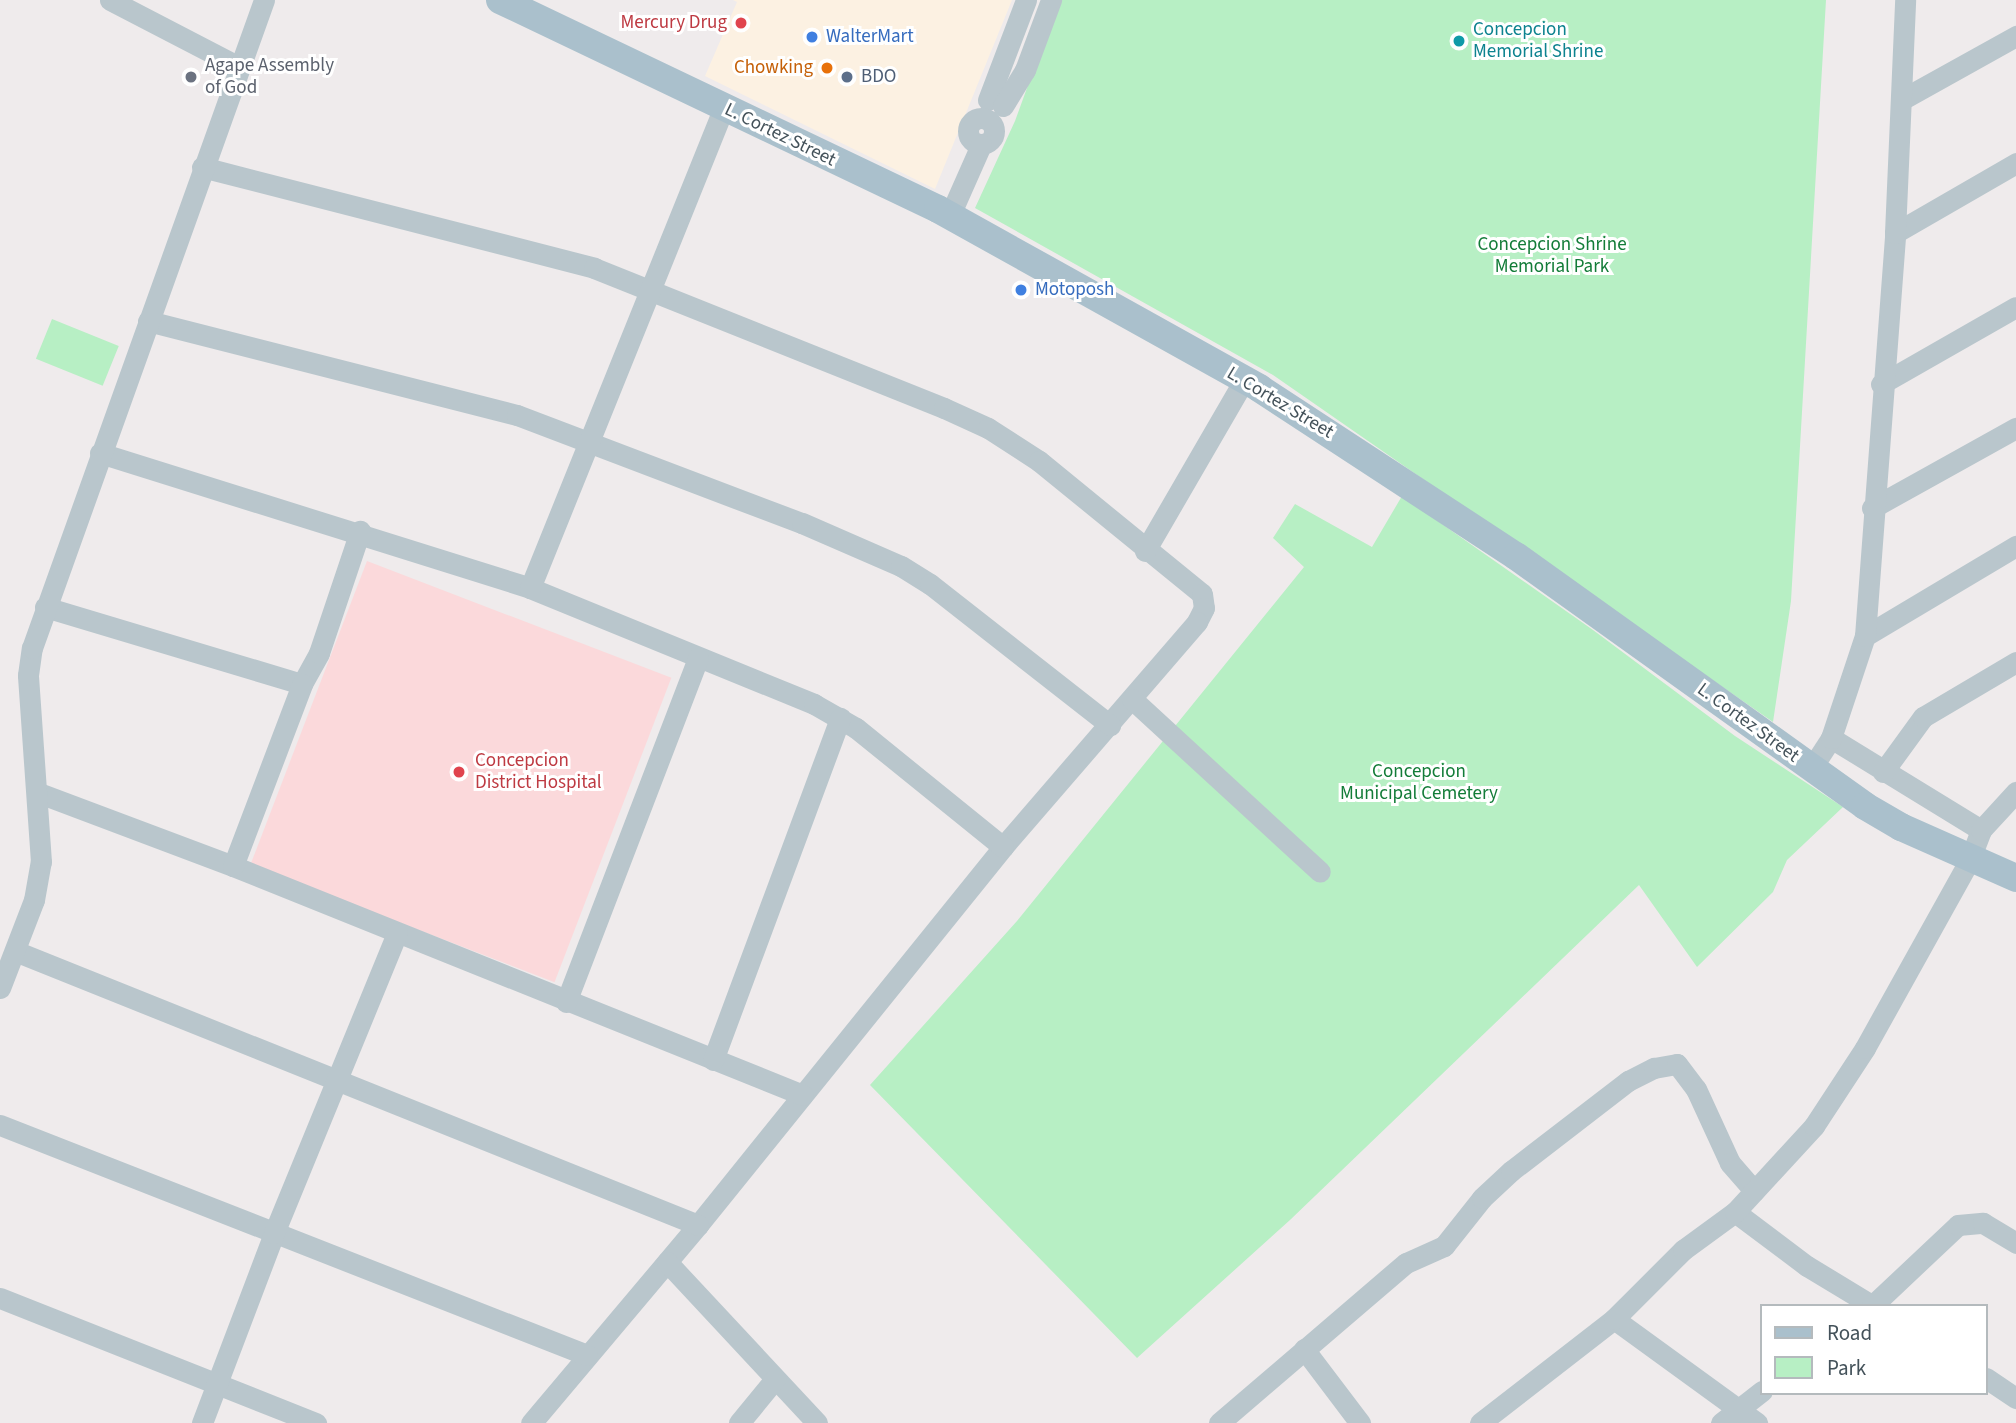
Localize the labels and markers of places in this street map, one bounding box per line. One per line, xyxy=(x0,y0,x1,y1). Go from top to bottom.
place label: Mercury Drug xyxy=(620,12,727,34)
marker: Mercury Drug xyxy=(733,15,749,31)
place label: Concepcion Memorial Shrine xyxy=(1473,19,1603,63)
place label: WalterMart xyxy=(826,26,914,48)
marker: WalterMart xyxy=(804,29,820,45)
marker: Concepcion Memorial Shrine xyxy=(1451,33,1467,49)
place label: Agape Assembly of God xyxy=(205,55,334,99)
place label: Chowking xyxy=(734,57,813,79)
marker: Chowking xyxy=(819,60,835,76)
place label: BDO xyxy=(861,66,896,88)
marker: Agape Assembly of God xyxy=(183,69,199,85)
marker: BDO xyxy=(839,69,855,85)
place label: Motoposh xyxy=(1035,279,1114,301)
marker: Motoposh xyxy=(1013,282,1029,298)
place label: Concepcion District Hospital xyxy=(475,750,602,794)
marker: Concepcion District Hospital xyxy=(449,762,469,782)

